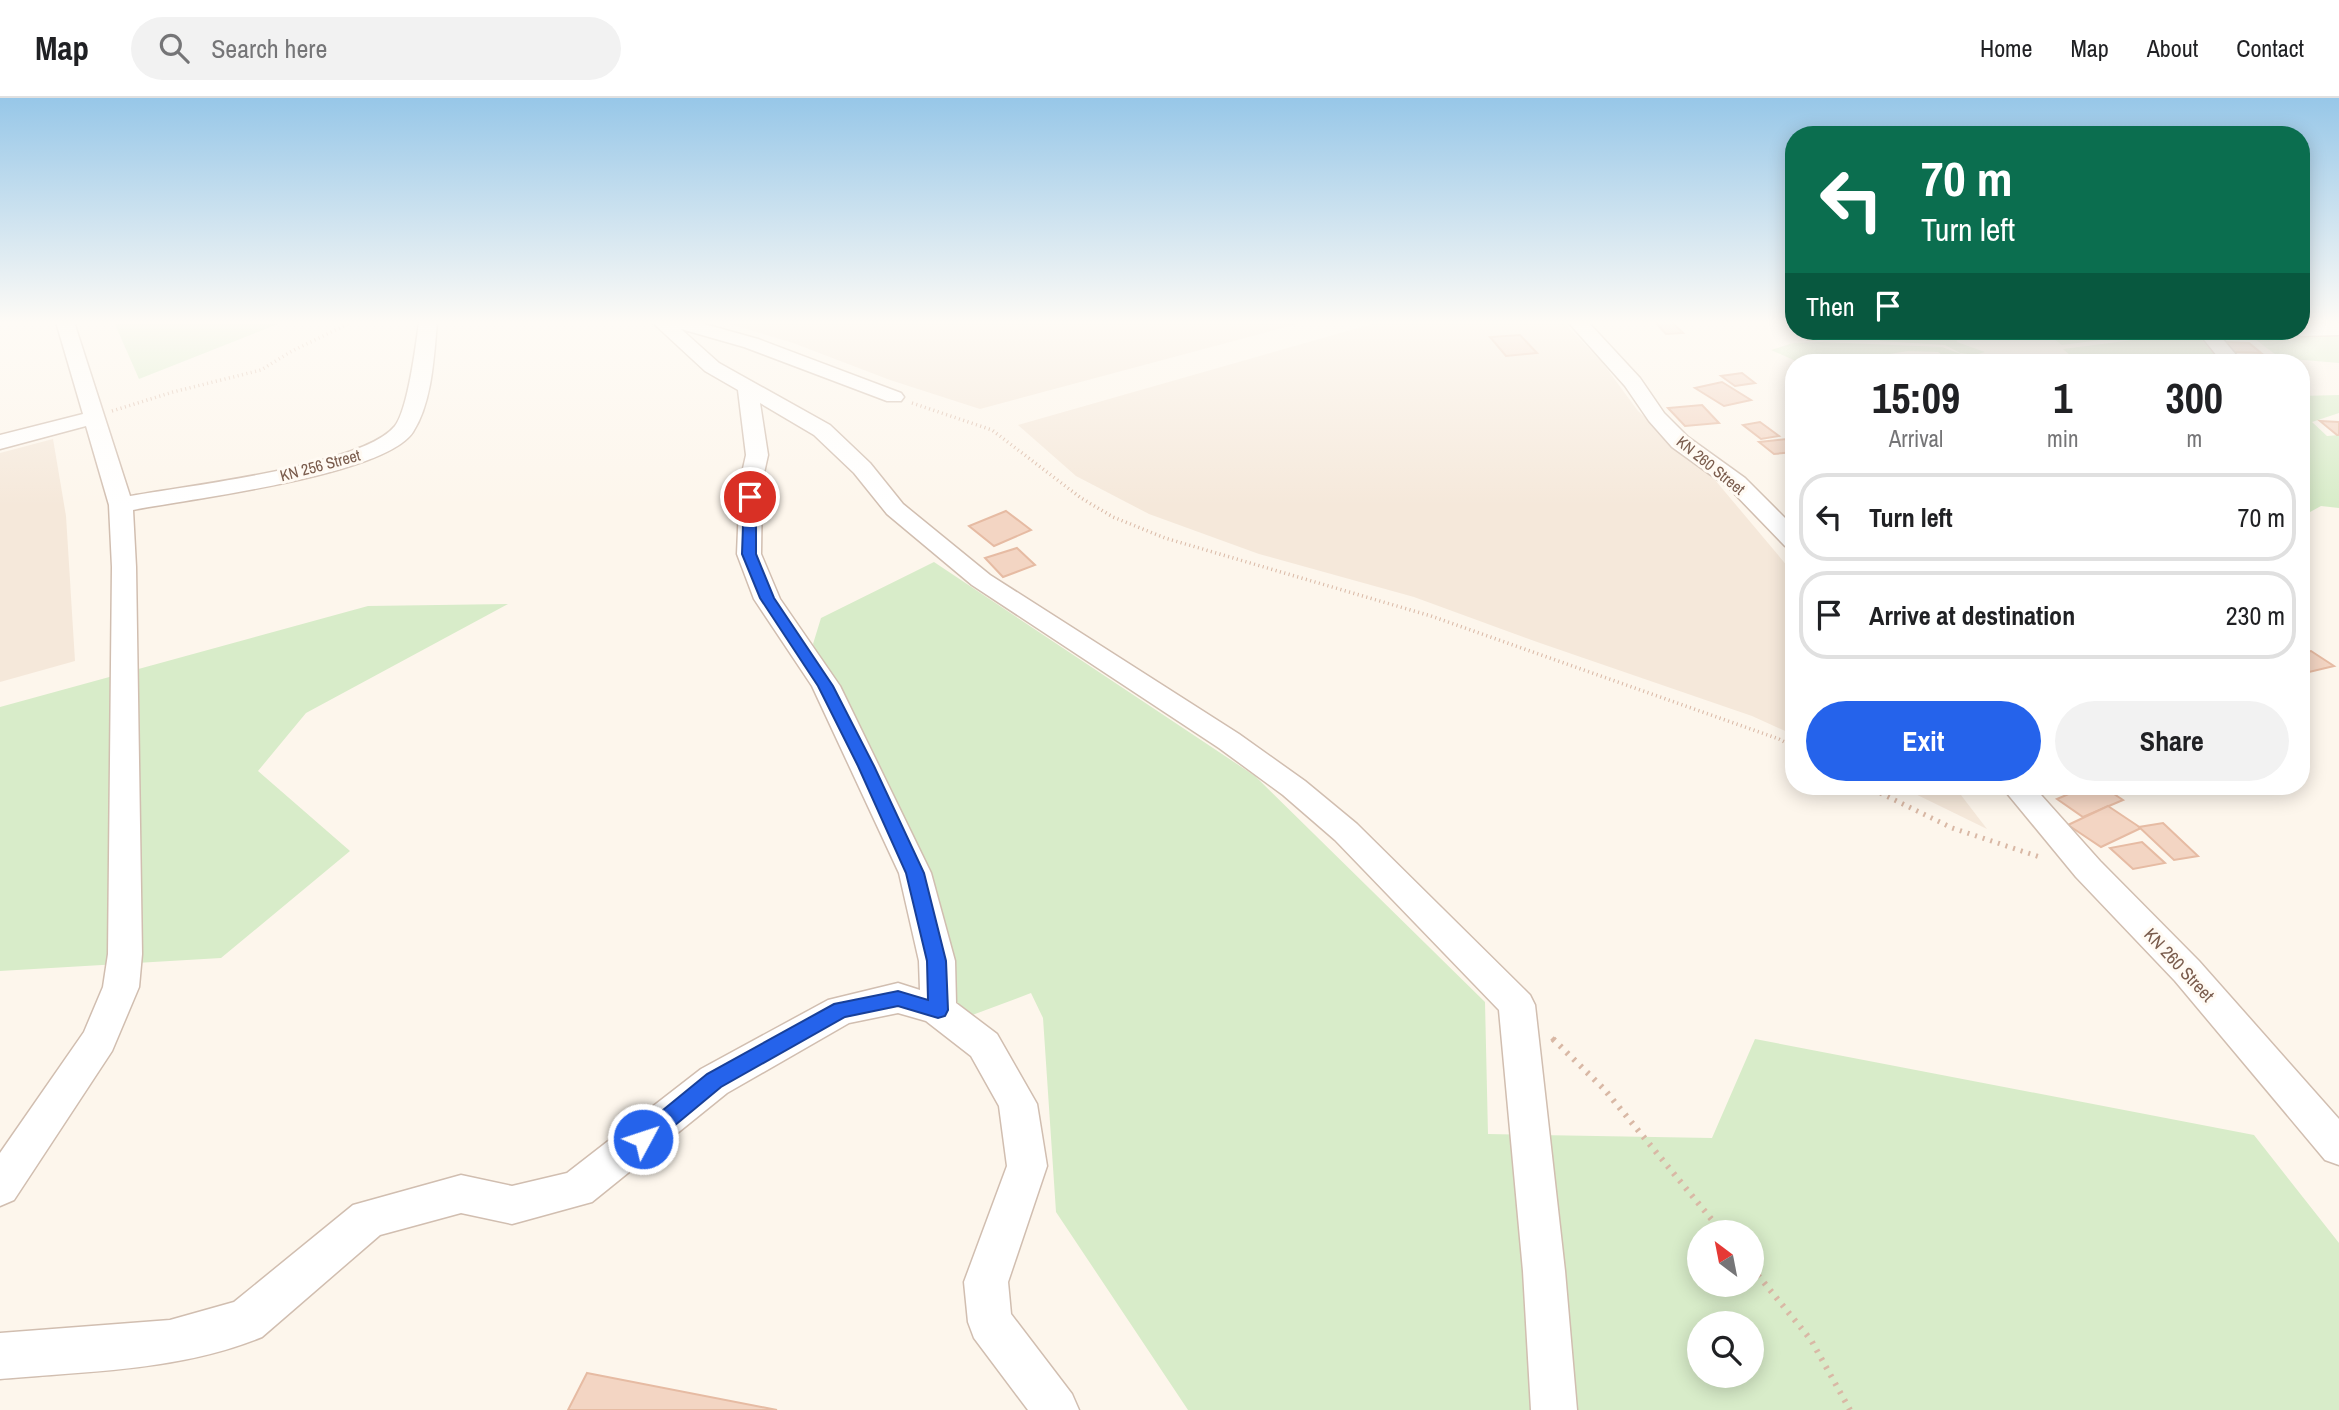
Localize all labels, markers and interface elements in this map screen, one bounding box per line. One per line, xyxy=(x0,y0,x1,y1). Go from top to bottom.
search box xyxy=(131,17,621,80)
text: Map xyxy=(35,26,89,70)
icon: search xyxy=(155,29,193,67)
text: Search here xyxy=(211,31,327,66)
text: Home xyxy=(1980,32,2032,64)
text: Map xyxy=(2070,32,2109,64)
text: About xyxy=(2147,32,2198,64)
text: Contact xyxy=(2236,32,2304,64)
text: 70 m xyxy=(1921,145,2013,211)
icon: left xyxy=(1806,154,1897,245)
text: Turn left xyxy=(1921,208,2015,251)
icon: arrive xyxy=(1869,287,1907,325)
text: Then xyxy=(1806,289,1855,324)
text: 15:09 xyxy=(1872,370,1960,426)
text: 1 xyxy=(2053,370,2072,426)
text: 300 xyxy=(2166,370,2223,426)
text: Arrival xyxy=(1889,423,1943,454)
text: min xyxy=(2047,423,2079,454)
text: m xyxy=(2186,423,2202,454)
street label: KN 260 Street xyxy=(1672,431,1750,500)
street label: KN 256 Street xyxy=(277,444,363,486)
pin xyxy=(720,467,780,527)
icon: arrive xyxy=(731,478,769,516)
icon: left xyxy=(1810,498,1848,536)
text: Turn left xyxy=(1869,500,1953,535)
text: 70 m xyxy=(2238,500,2285,535)
icon: arrive xyxy=(1810,596,1848,634)
text: Arrive at destination xyxy=(1869,598,2075,633)
text: 230 m xyxy=(2226,598,2285,633)
button: Exit xyxy=(1806,701,2041,781)
button: Share xyxy=(2055,701,2289,781)
street label: KN 260 Street xyxy=(2139,922,2220,1007)
position arrow xyxy=(606,1102,680,1176)
north arrow xyxy=(1687,1220,1764,1297)
map controls xyxy=(1687,1220,1764,1388)
button: search xyxy=(1687,1311,1764,1388)

